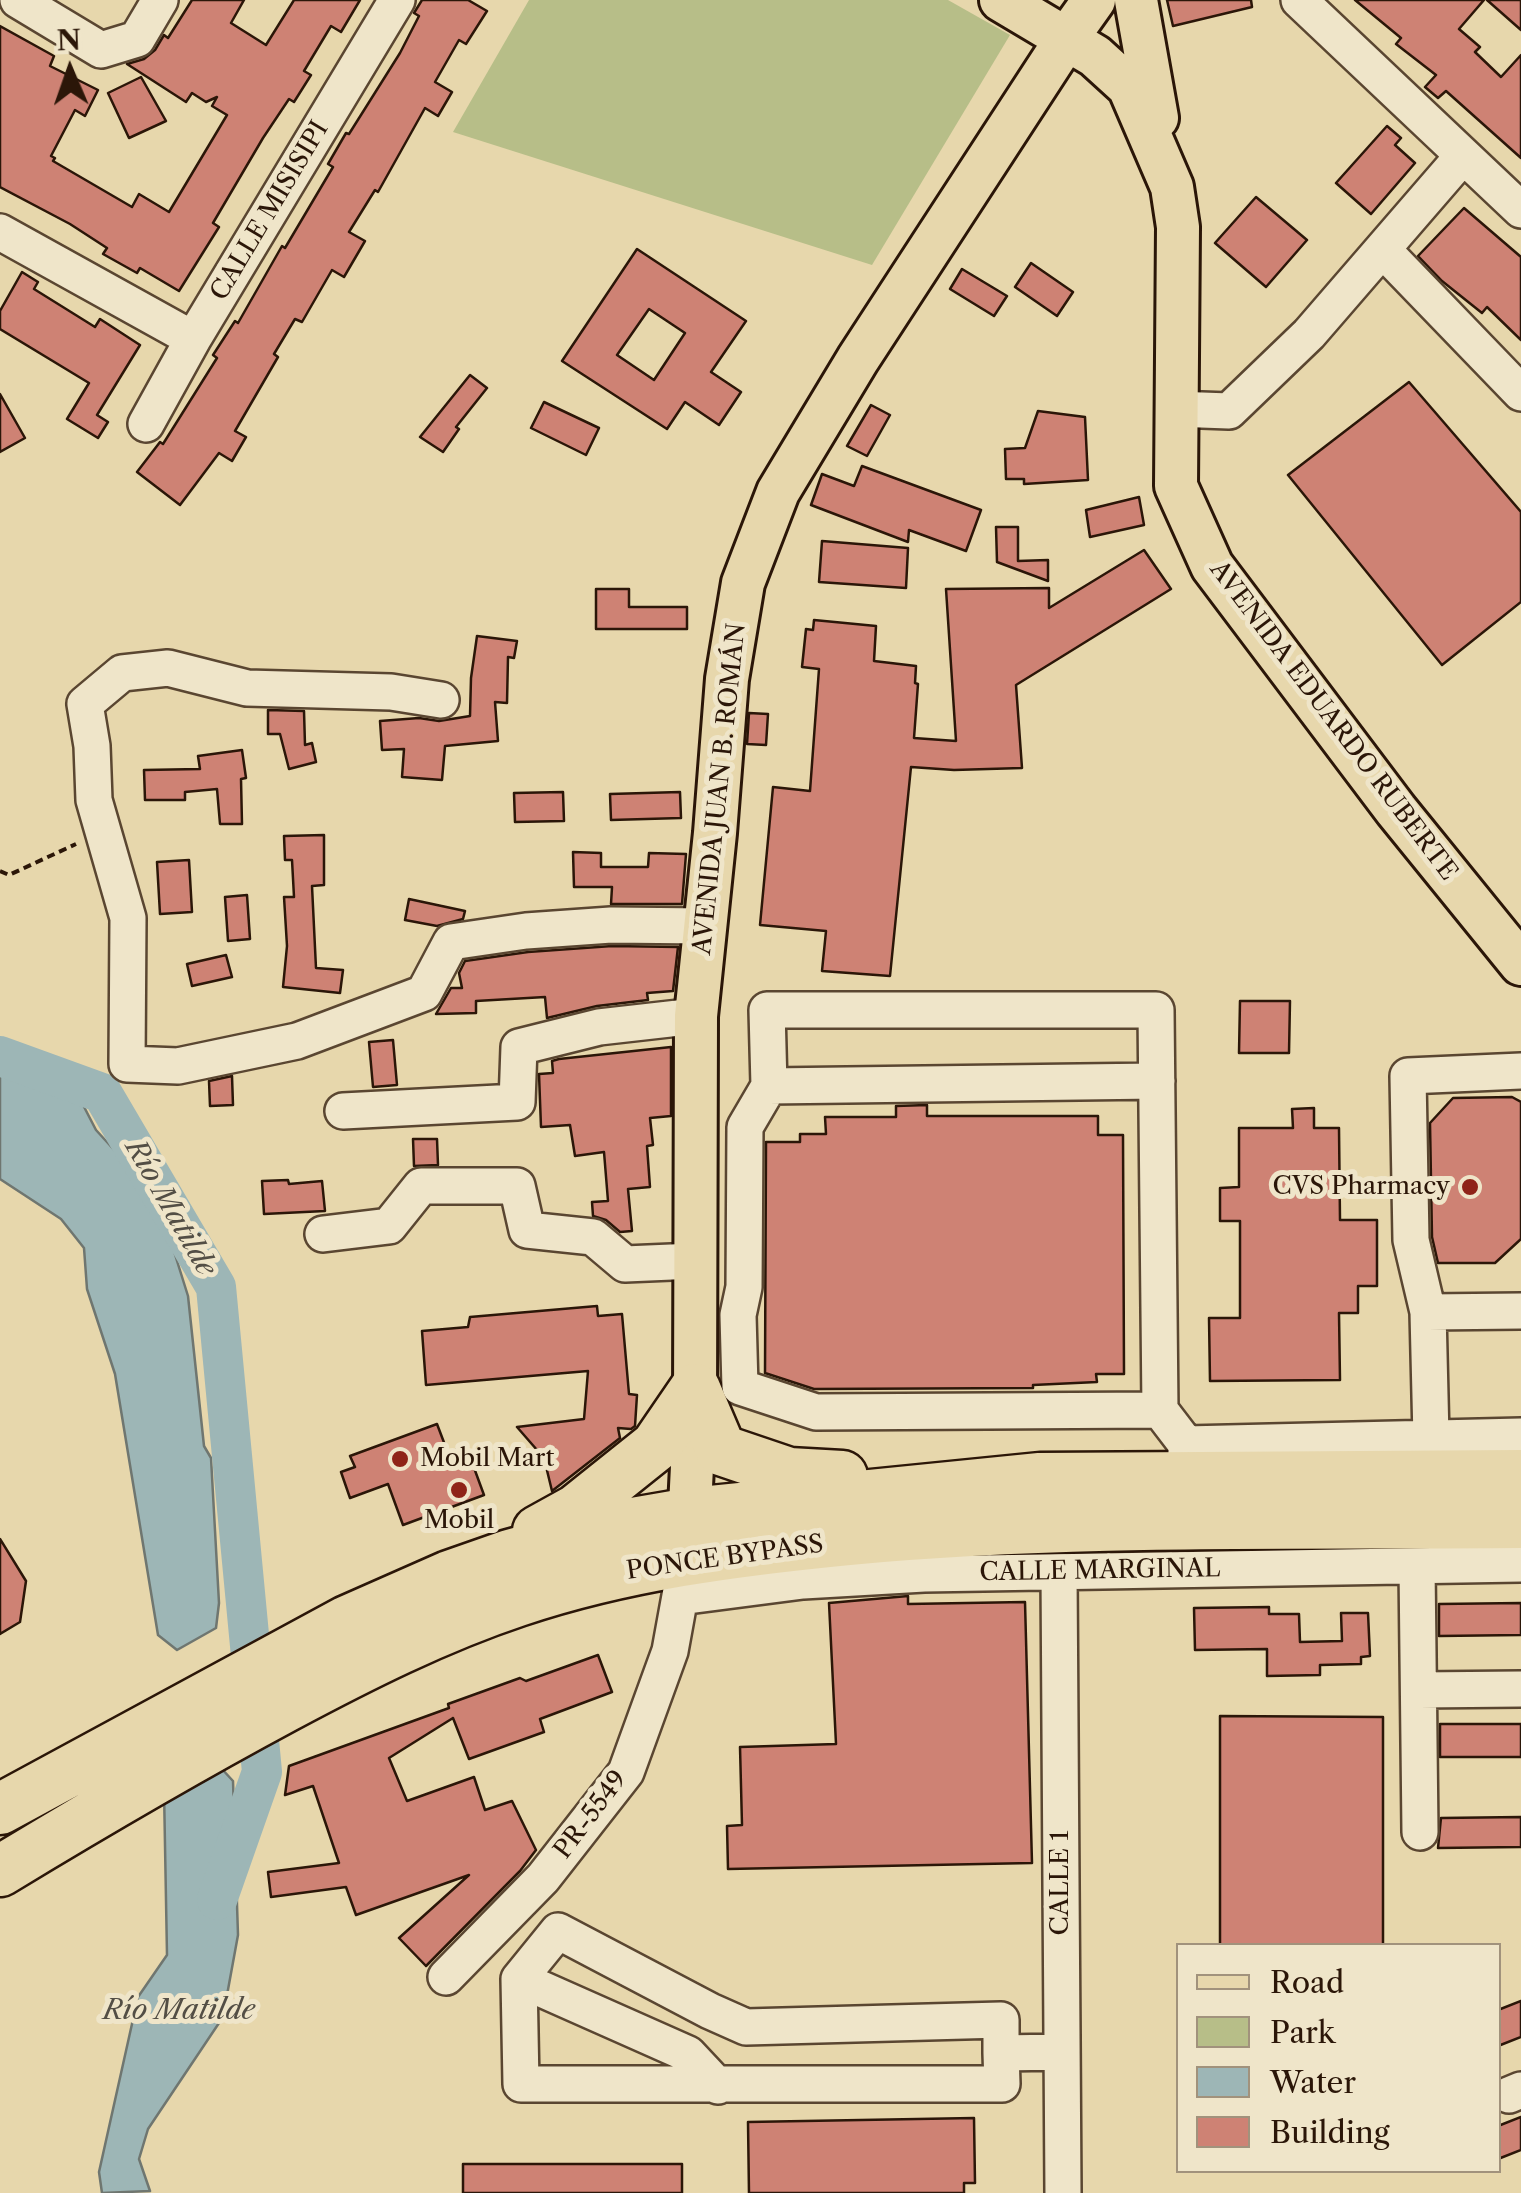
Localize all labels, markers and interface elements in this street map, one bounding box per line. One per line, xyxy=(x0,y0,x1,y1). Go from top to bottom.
north arrow xyxy=(20,20,120,120)
text: N xyxy=(56,23,82,57)
street label: CALLE MISISIPI xyxy=(205,116,335,306)
street label: AVENIDA EDUARDO RUBERTE xyxy=(1203,555,1463,887)
street label: AVENIDA JUAN B. ROMÁN xyxy=(688,622,752,956)
water label: Río Matilde xyxy=(117,1134,223,1282)
place label: CVS Pharmacy xyxy=(1272,1172,1450,1202)
marker: CVS Pharmacy xyxy=(1459,1176,1481,1198)
place label: Mobil Mart xyxy=(420,1444,554,1474)
marker: Mobil Mart xyxy=(389,1448,411,1470)
marker: Mobil xyxy=(448,1479,470,1501)
place label: Mobil xyxy=(424,1506,494,1536)
street label: PONCE BYPASS xyxy=(624,1529,826,1587)
street label: CALLE MARGINAL xyxy=(979,1554,1221,1588)
street label: PR-5549 xyxy=(548,1765,634,1865)
street label: CALLE 1 xyxy=(1046,1831,1076,1935)
legend xyxy=(1176,1943,1501,2173)
text: Road xyxy=(1270,1964,1344,2001)
water label: Río Matilde xyxy=(103,1994,255,2028)
text: Park xyxy=(1270,2014,1335,2051)
text: Water xyxy=(1270,2064,1356,2101)
text: Building xyxy=(1270,2114,1390,2151)

